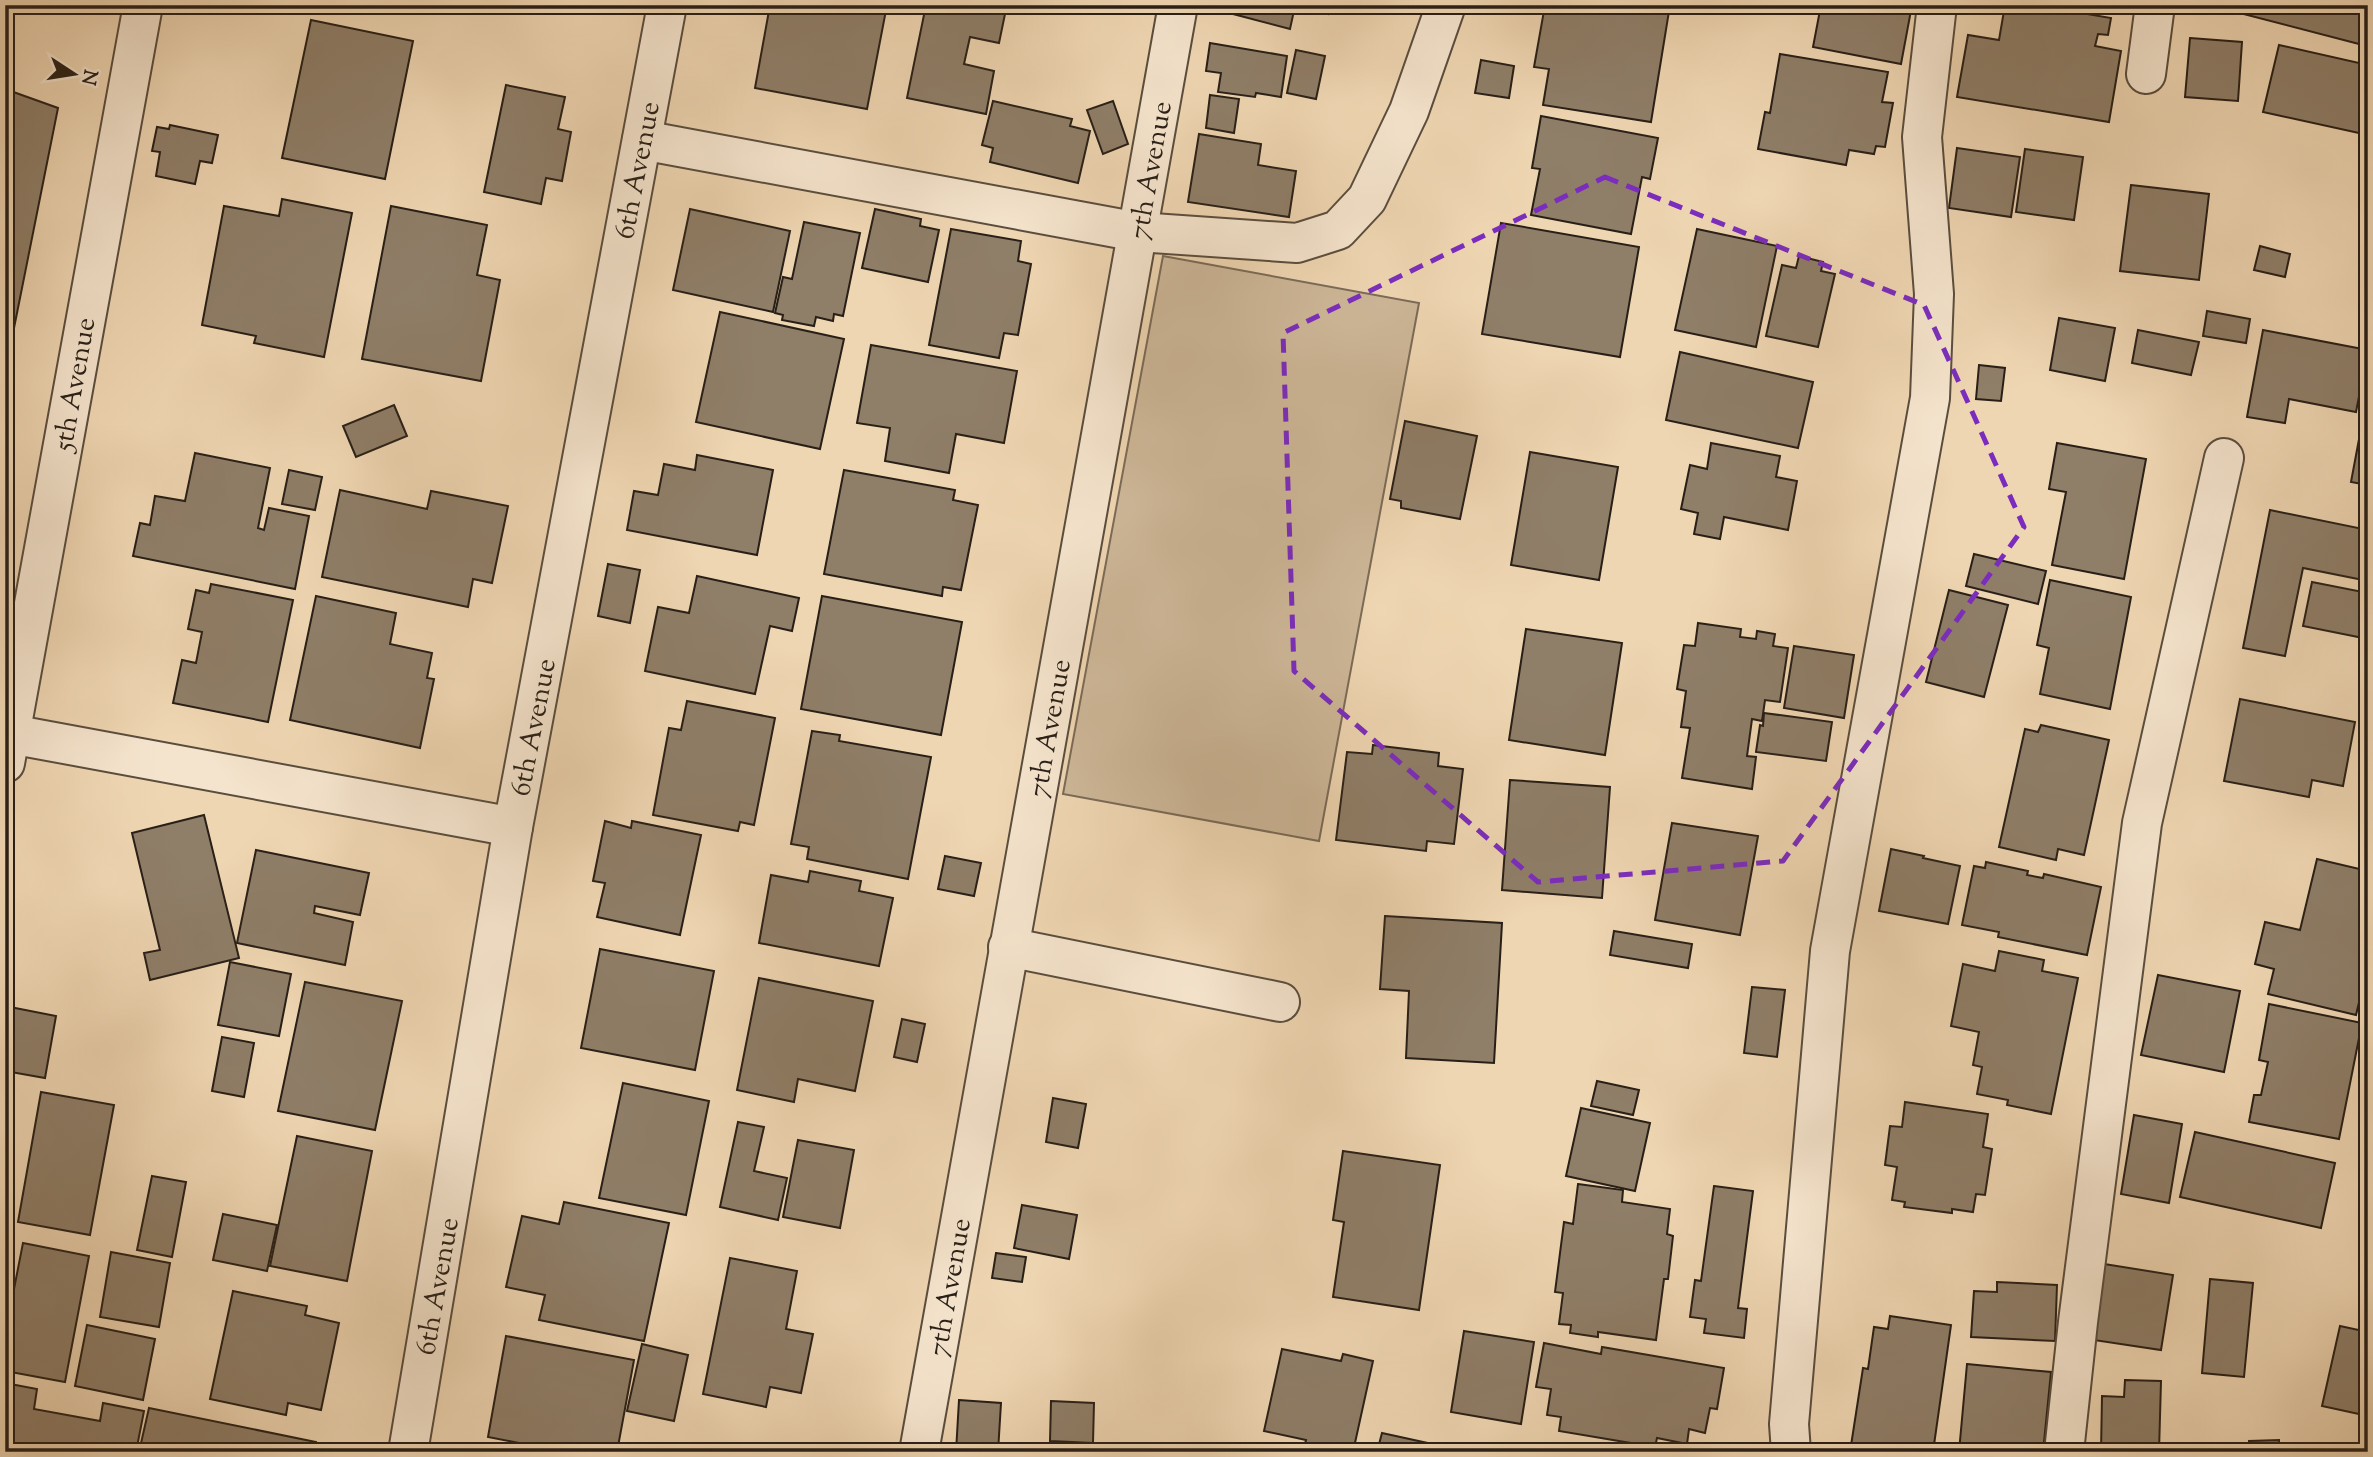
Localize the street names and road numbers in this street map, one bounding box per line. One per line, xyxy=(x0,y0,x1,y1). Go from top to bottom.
street label: 6th Avenue xyxy=(606,98,672,243)
street label: 7th Avenue xyxy=(1120,98,1184,243)
street label: 5th Avenue xyxy=(44,315,107,456)
street label: 6th Avenue xyxy=(502,655,568,800)
street label: 7th Avenue xyxy=(1019,656,1083,801)
street label: 6th Avenue xyxy=(407,1214,471,1359)
street label: 7th Avenue xyxy=(919,1215,983,1360)

